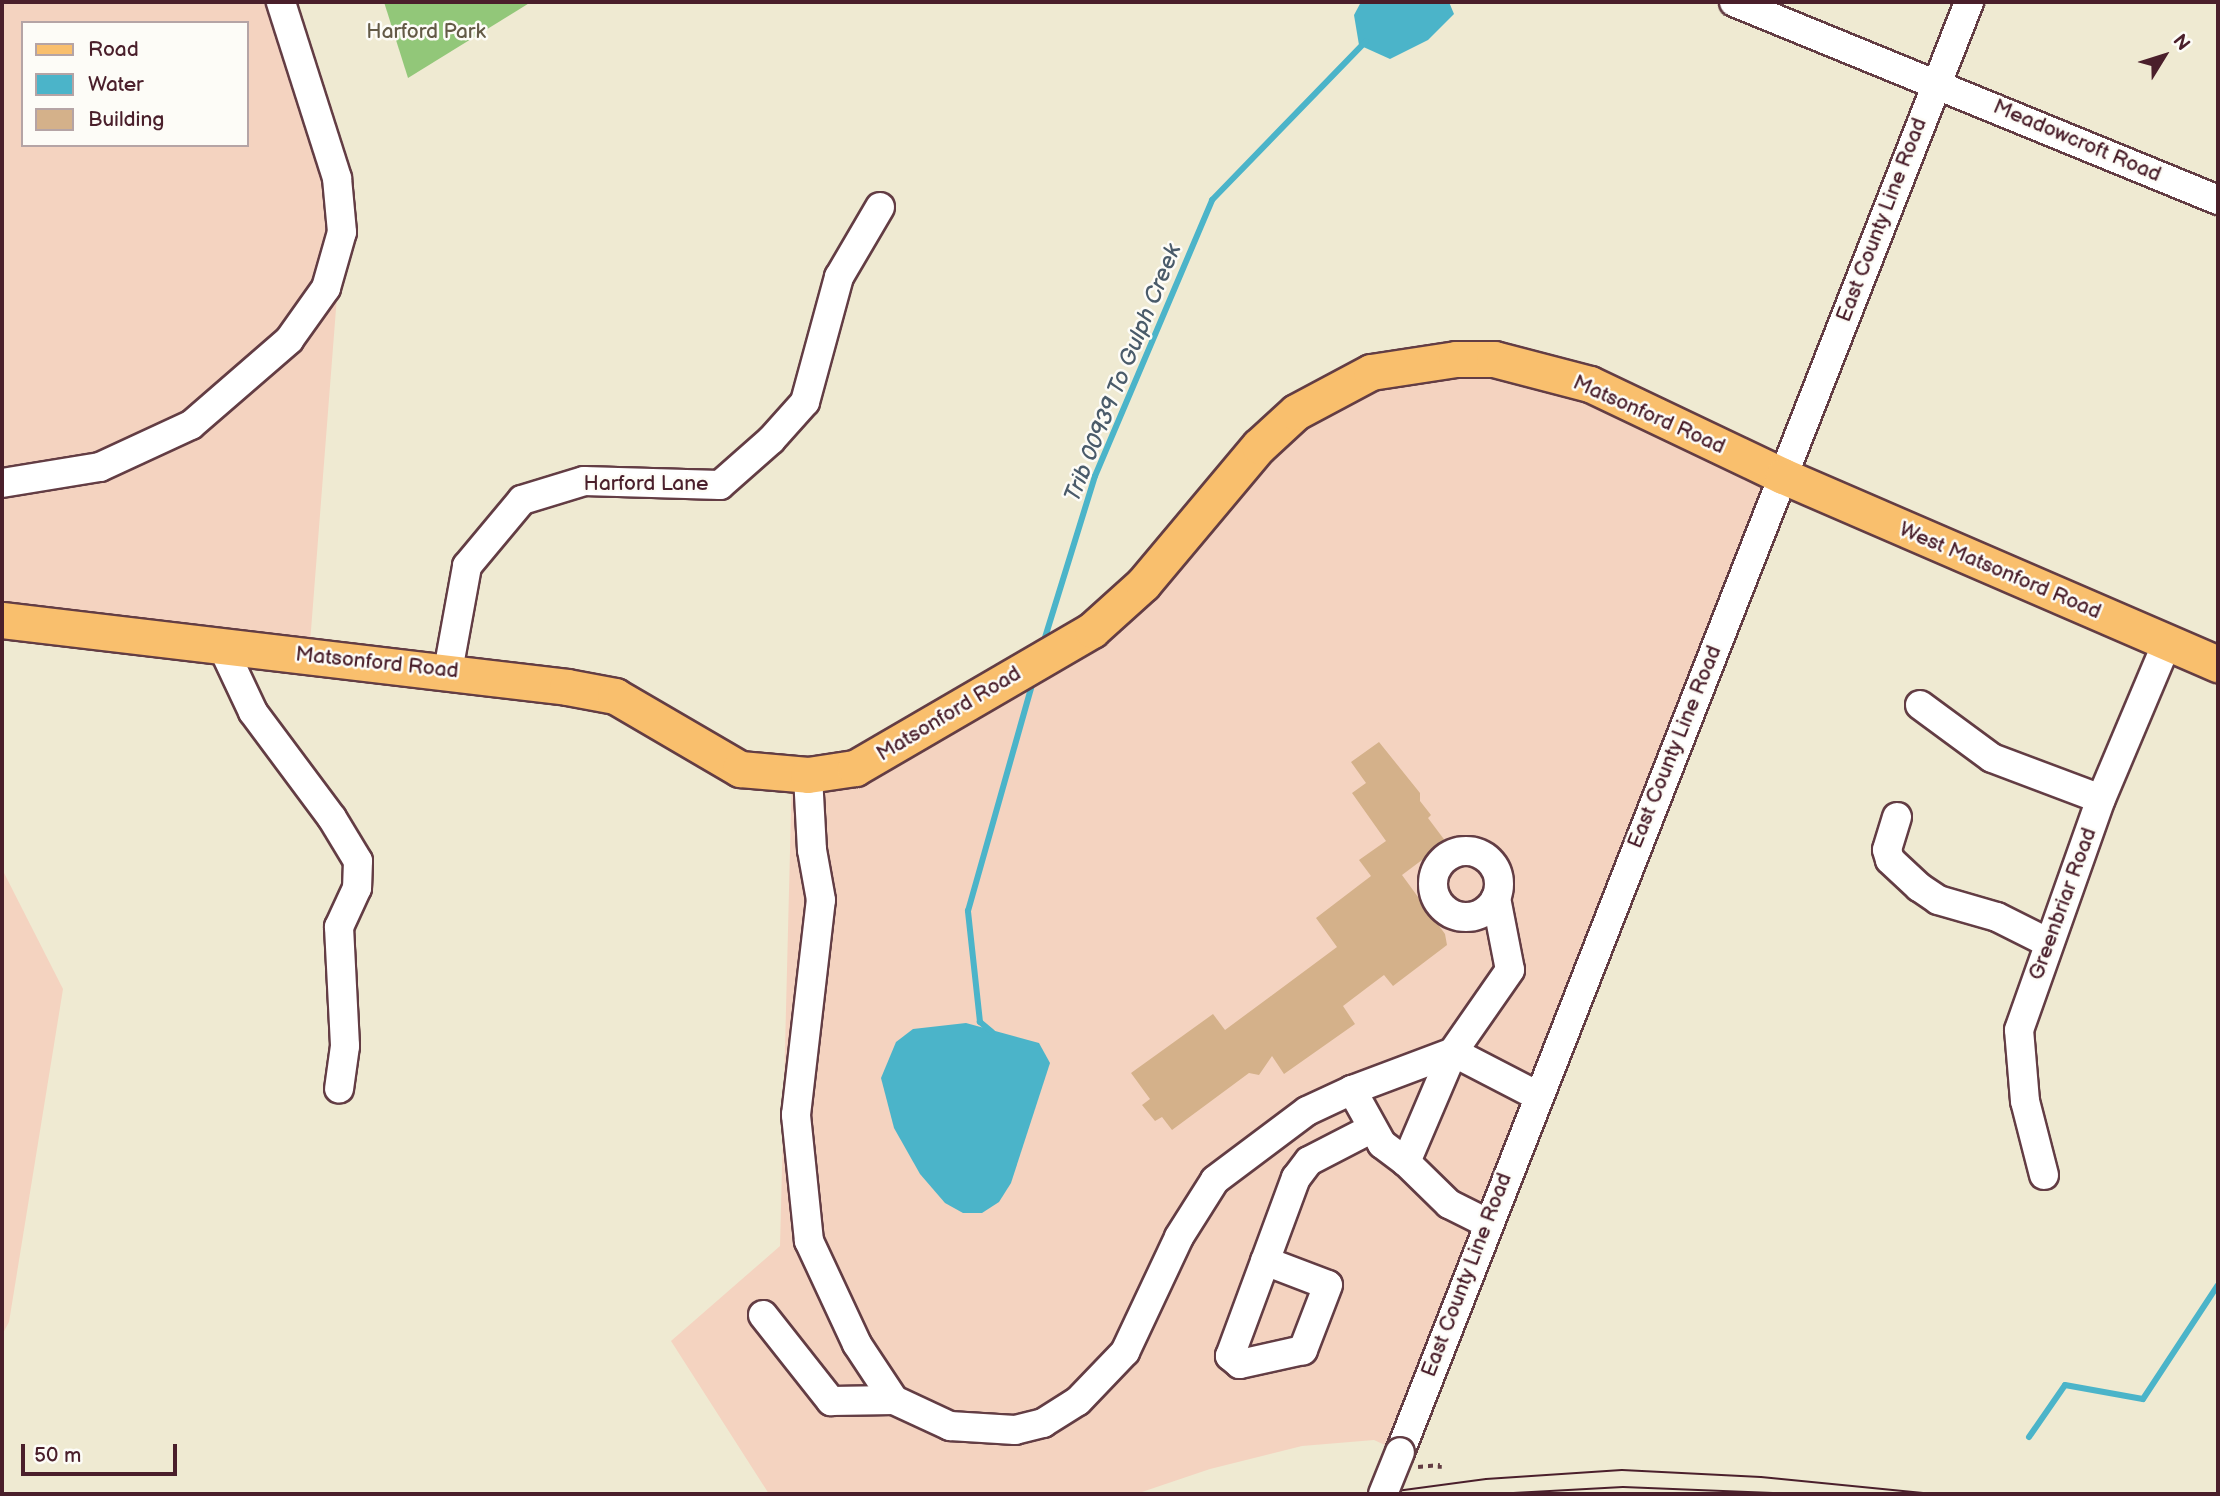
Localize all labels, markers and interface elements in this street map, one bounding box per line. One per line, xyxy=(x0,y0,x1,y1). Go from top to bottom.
park label: Harford Park xyxy=(366,19,486,45)
legend xyxy=(21,21,248,147)
north arrow xyxy=(2129,21,2199,91)
text: N xyxy=(2167,30,2194,55)
text: Road xyxy=(88,37,139,62)
text: Water xyxy=(88,72,144,97)
street label: Meadowcroft Road xyxy=(1989,94,2165,188)
text: Building xyxy=(88,107,164,132)
street label: East County Line Road xyxy=(1831,114,1933,326)
water label: Trib 00939 To Gulph Creek xyxy=(1058,240,1188,506)
street label: Matsonford Road xyxy=(1569,370,1729,460)
street label: Harford Lane xyxy=(584,471,708,497)
street label: West Matsonford Road xyxy=(1895,517,2105,625)
street label: East County Line Road xyxy=(1623,641,1727,853)
street label: Matsonford Road xyxy=(294,642,460,684)
street label: Matsonford Road xyxy=(872,661,1026,767)
street label: Greenbriar Road xyxy=(2024,824,2102,984)
street label: East County Line Road xyxy=(1416,1169,1518,1381)
scale bar xyxy=(24,1430,180,1474)
text: 50 m xyxy=(34,1443,81,1468)

